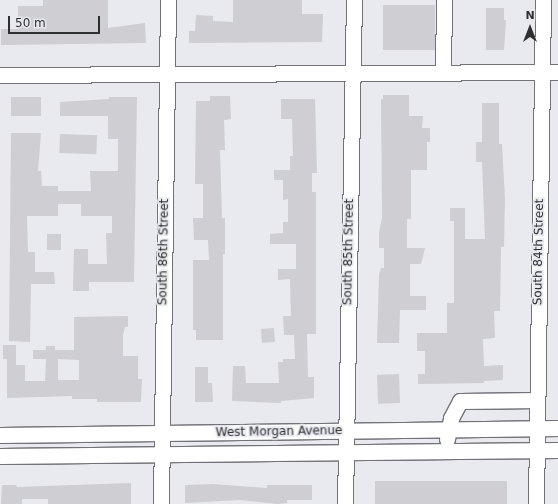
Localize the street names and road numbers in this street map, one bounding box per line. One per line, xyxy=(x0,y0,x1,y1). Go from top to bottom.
street label: South 86th Street xyxy=(156,199,172,305)
street label: South 85th Street xyxy=(341,199,357,305)
street label: South 84th Street xyxy=(531,199,547,305)
street label: West Morgan Avenue xyxy=(216,424,342,440)

